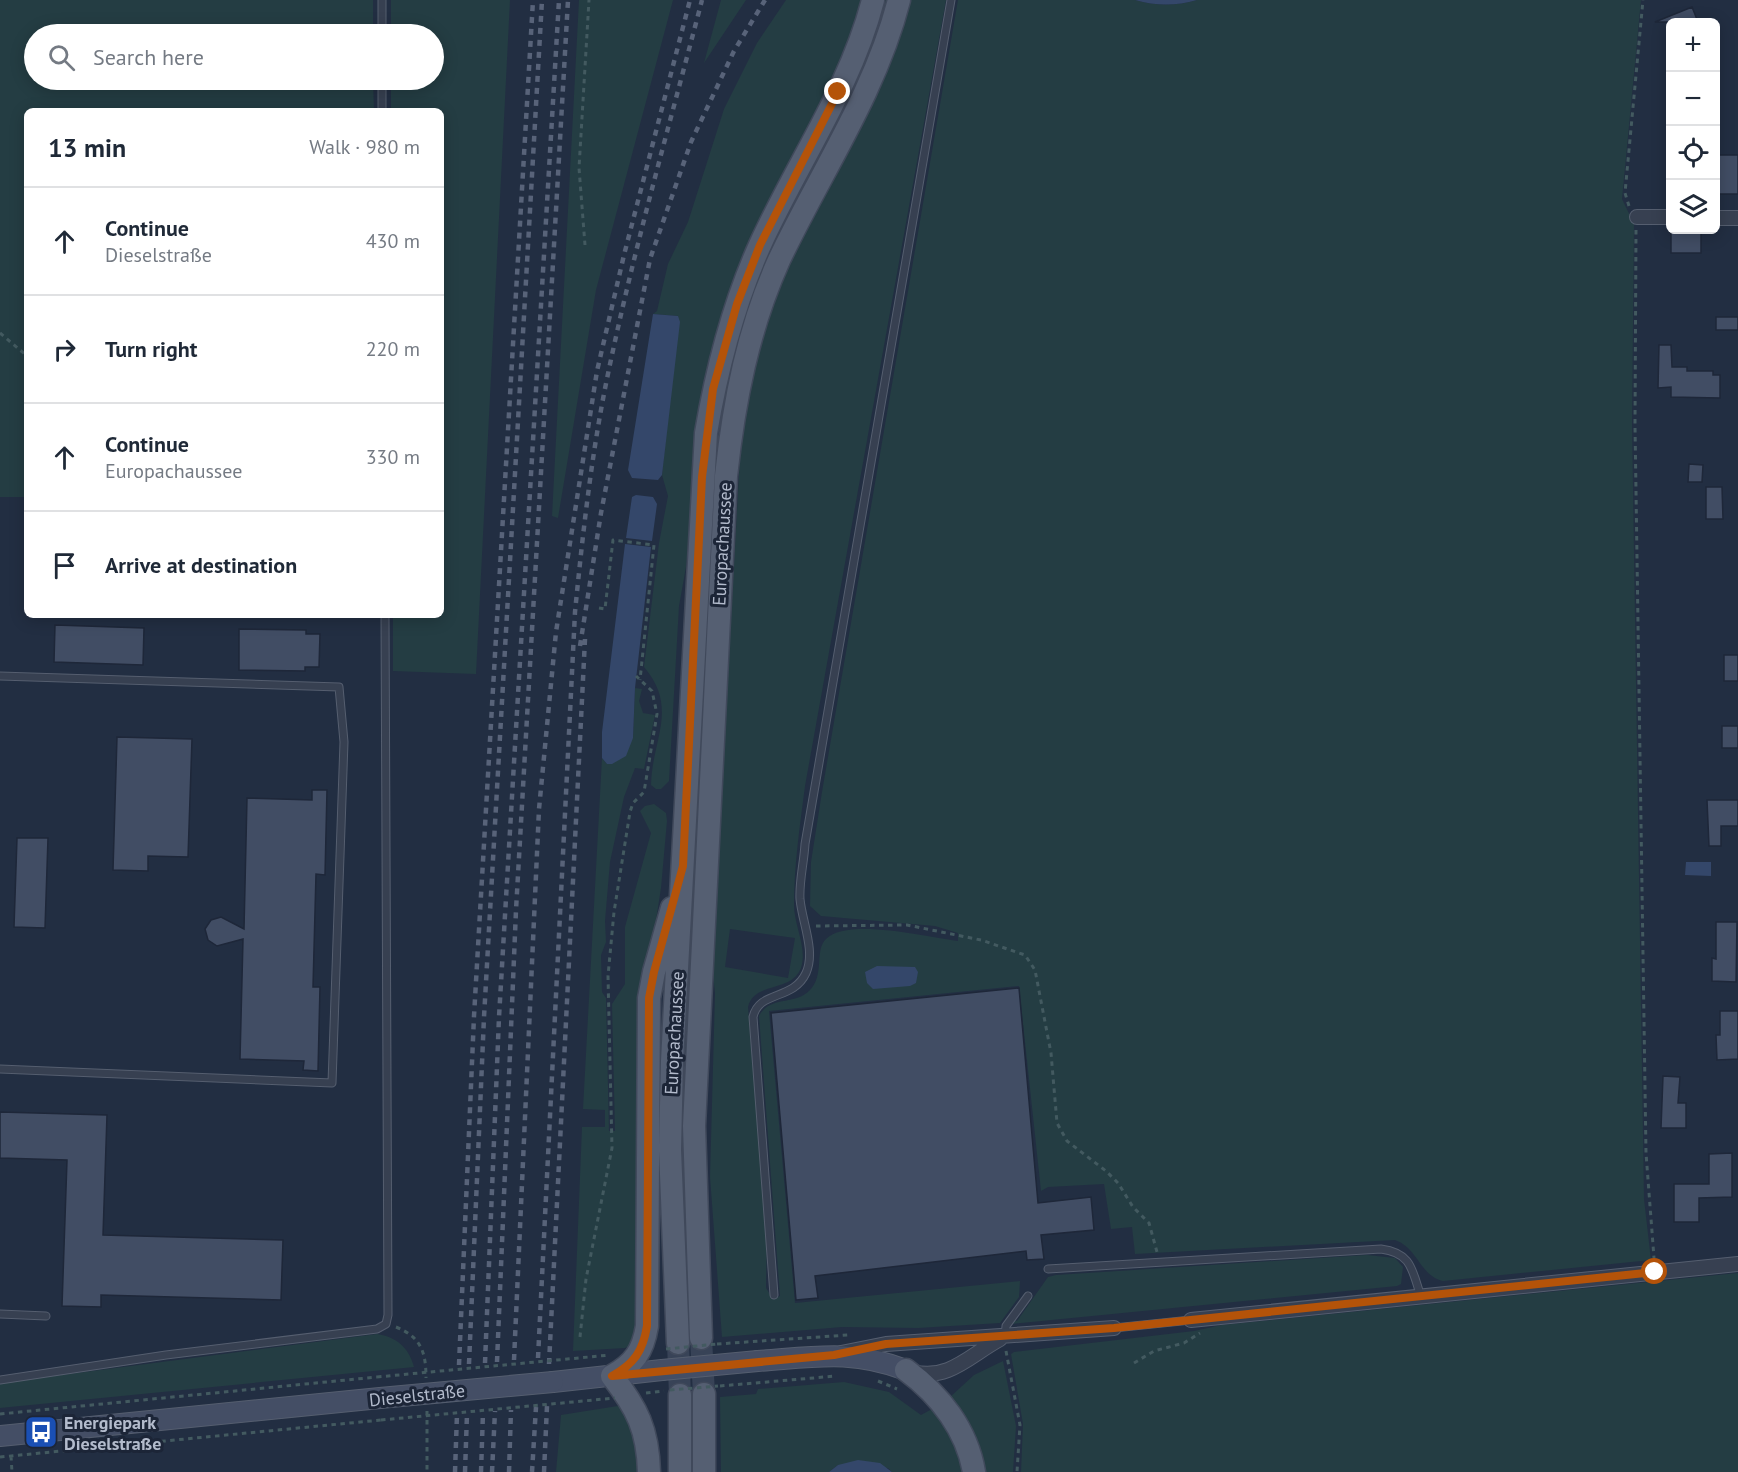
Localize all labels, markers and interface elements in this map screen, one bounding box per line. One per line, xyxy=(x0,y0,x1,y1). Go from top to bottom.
map controls xyxy=(1666,18,1720,234)
button: + xyxy=(1666,18,1720,72)
search box xyxy=(24,24,444,90)
icon: search xyxy=(45,41,78,74)
text: Search here xyxy=(93,43,204,71)
button: − xyxy=(1666,72,1720,126)
route end xyxy=(824,78,850,104)
button: locate xyxy=(1666,126,1720,180)
text: 13 min xyxy=(48,131,126,164)
text: Walk · 980 m xyxy=(309,134,420,160)
button: layers xyxy=(1666,180,1720,234)
text: Continue xyxy=(105,214,189,242)
icon: ahead xyxy=(48,225,81,258)
text: 430 m xyxy=(366,228,420,254)
text: Dieselstraße xyxy=(105,242,212,268)
icon: right xyxy=(48,333,81,366)
text: Turn right xyxy=(105,335,197,363)
text: 220 m xyxy=(366,336,420,362)
text: Continue xyxy=(105,430,189,458)
icon: ahead xyxy=(48,441,81,474)
text: 330 m xyxy=(366,444,420,470)
text: Europachaussee xyxy=(105,458,242,484)
street label: Europachaussee xyxy=(707,482,737,606)
icon: arrive xyxy=(48,549,81,582)
text: Arrive at destination xyxy=(105,551,297,579)
street label: Europachaussee xyxy=(659,971,689,1095)
route start xyxy=(1641,1258,1667,1284)
street label: Dieselstraße xyxy=(368,1379,466,1411)
place label: Energiepark Dieselstraße xyxy=(64,1411,161,1455)
bus stop icon: Energiepark Dieselstraße xyxy=(23,1414,59,1450)

